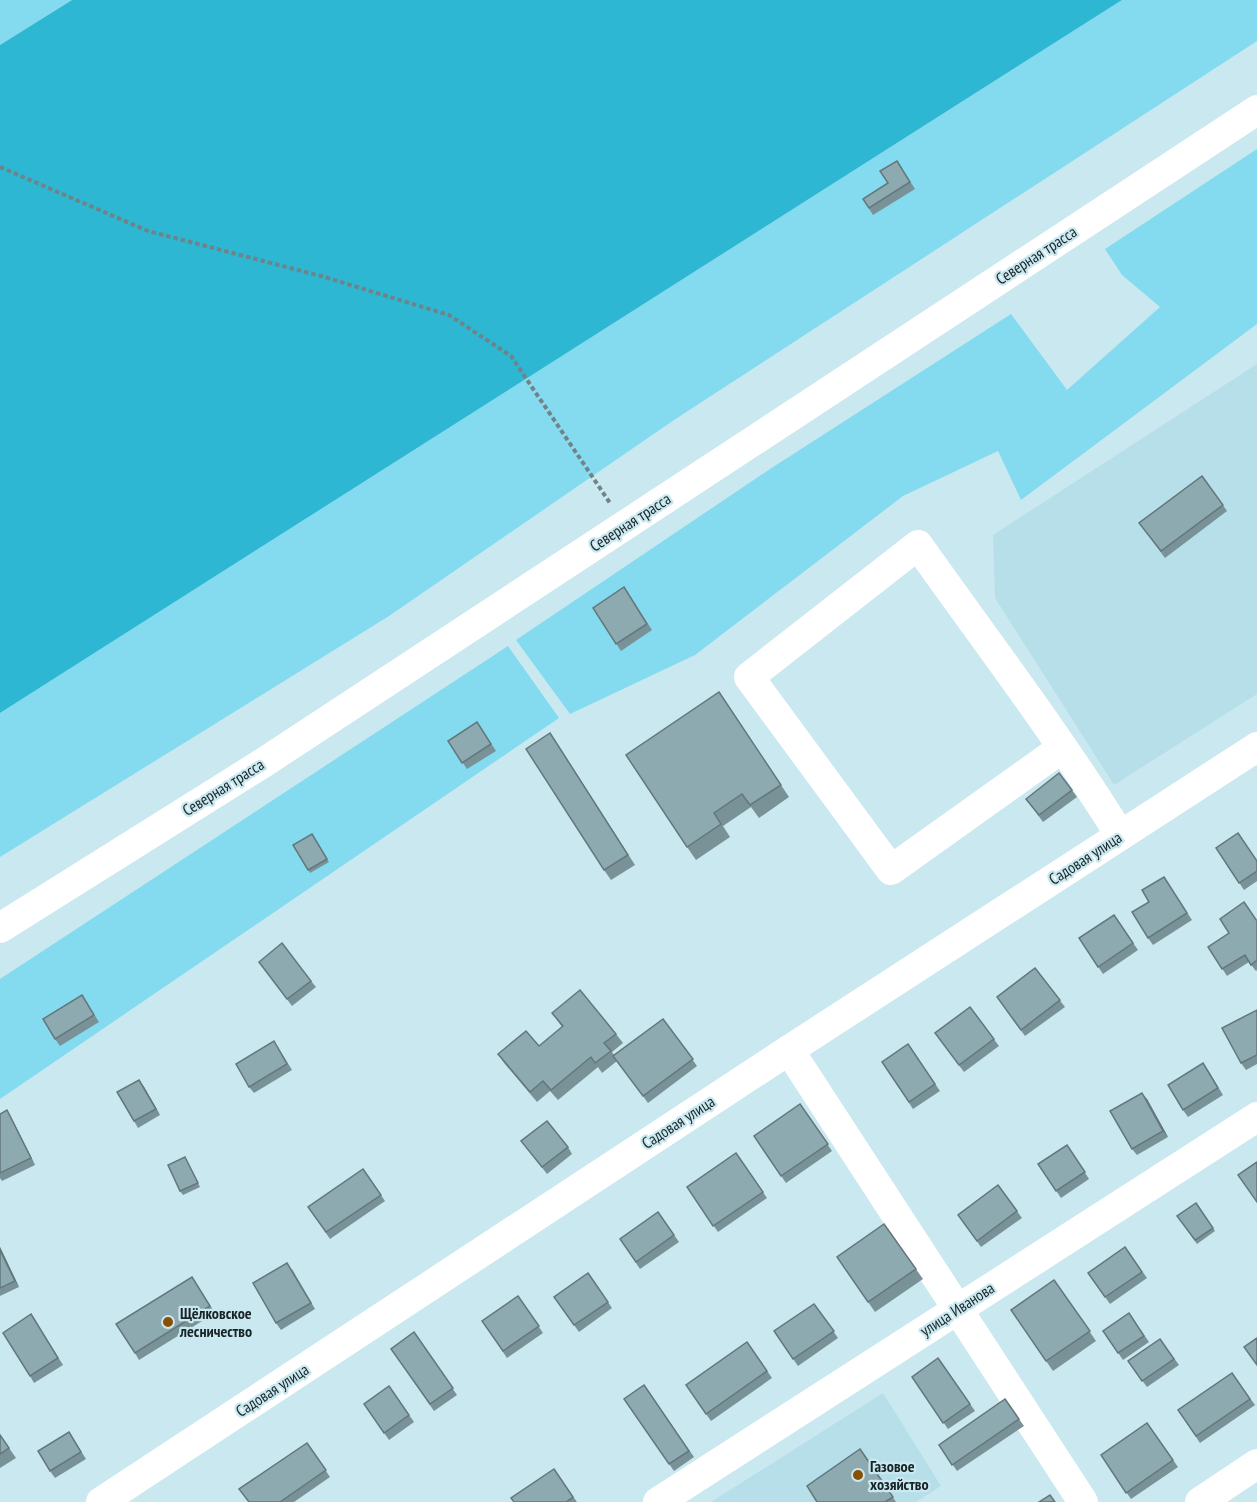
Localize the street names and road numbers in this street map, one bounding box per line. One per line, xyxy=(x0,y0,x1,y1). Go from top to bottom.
street label: Северная трасса xyxy=(992,221,1080,289)
street label: Северная трасса xyxy=(586,488,674,556)
street label: Северная трасса xyxy=(179,754,267,820)
street label: Садовая улица xyxy=(1045,827,1125,889)
street label: Садовая улица xyxy=(638,1091,718,1153)
street label: улица Иванова xyxy=(916,1278,998,1340)
street label: Садовая улица xyxy=(232,1359,312,1421)

